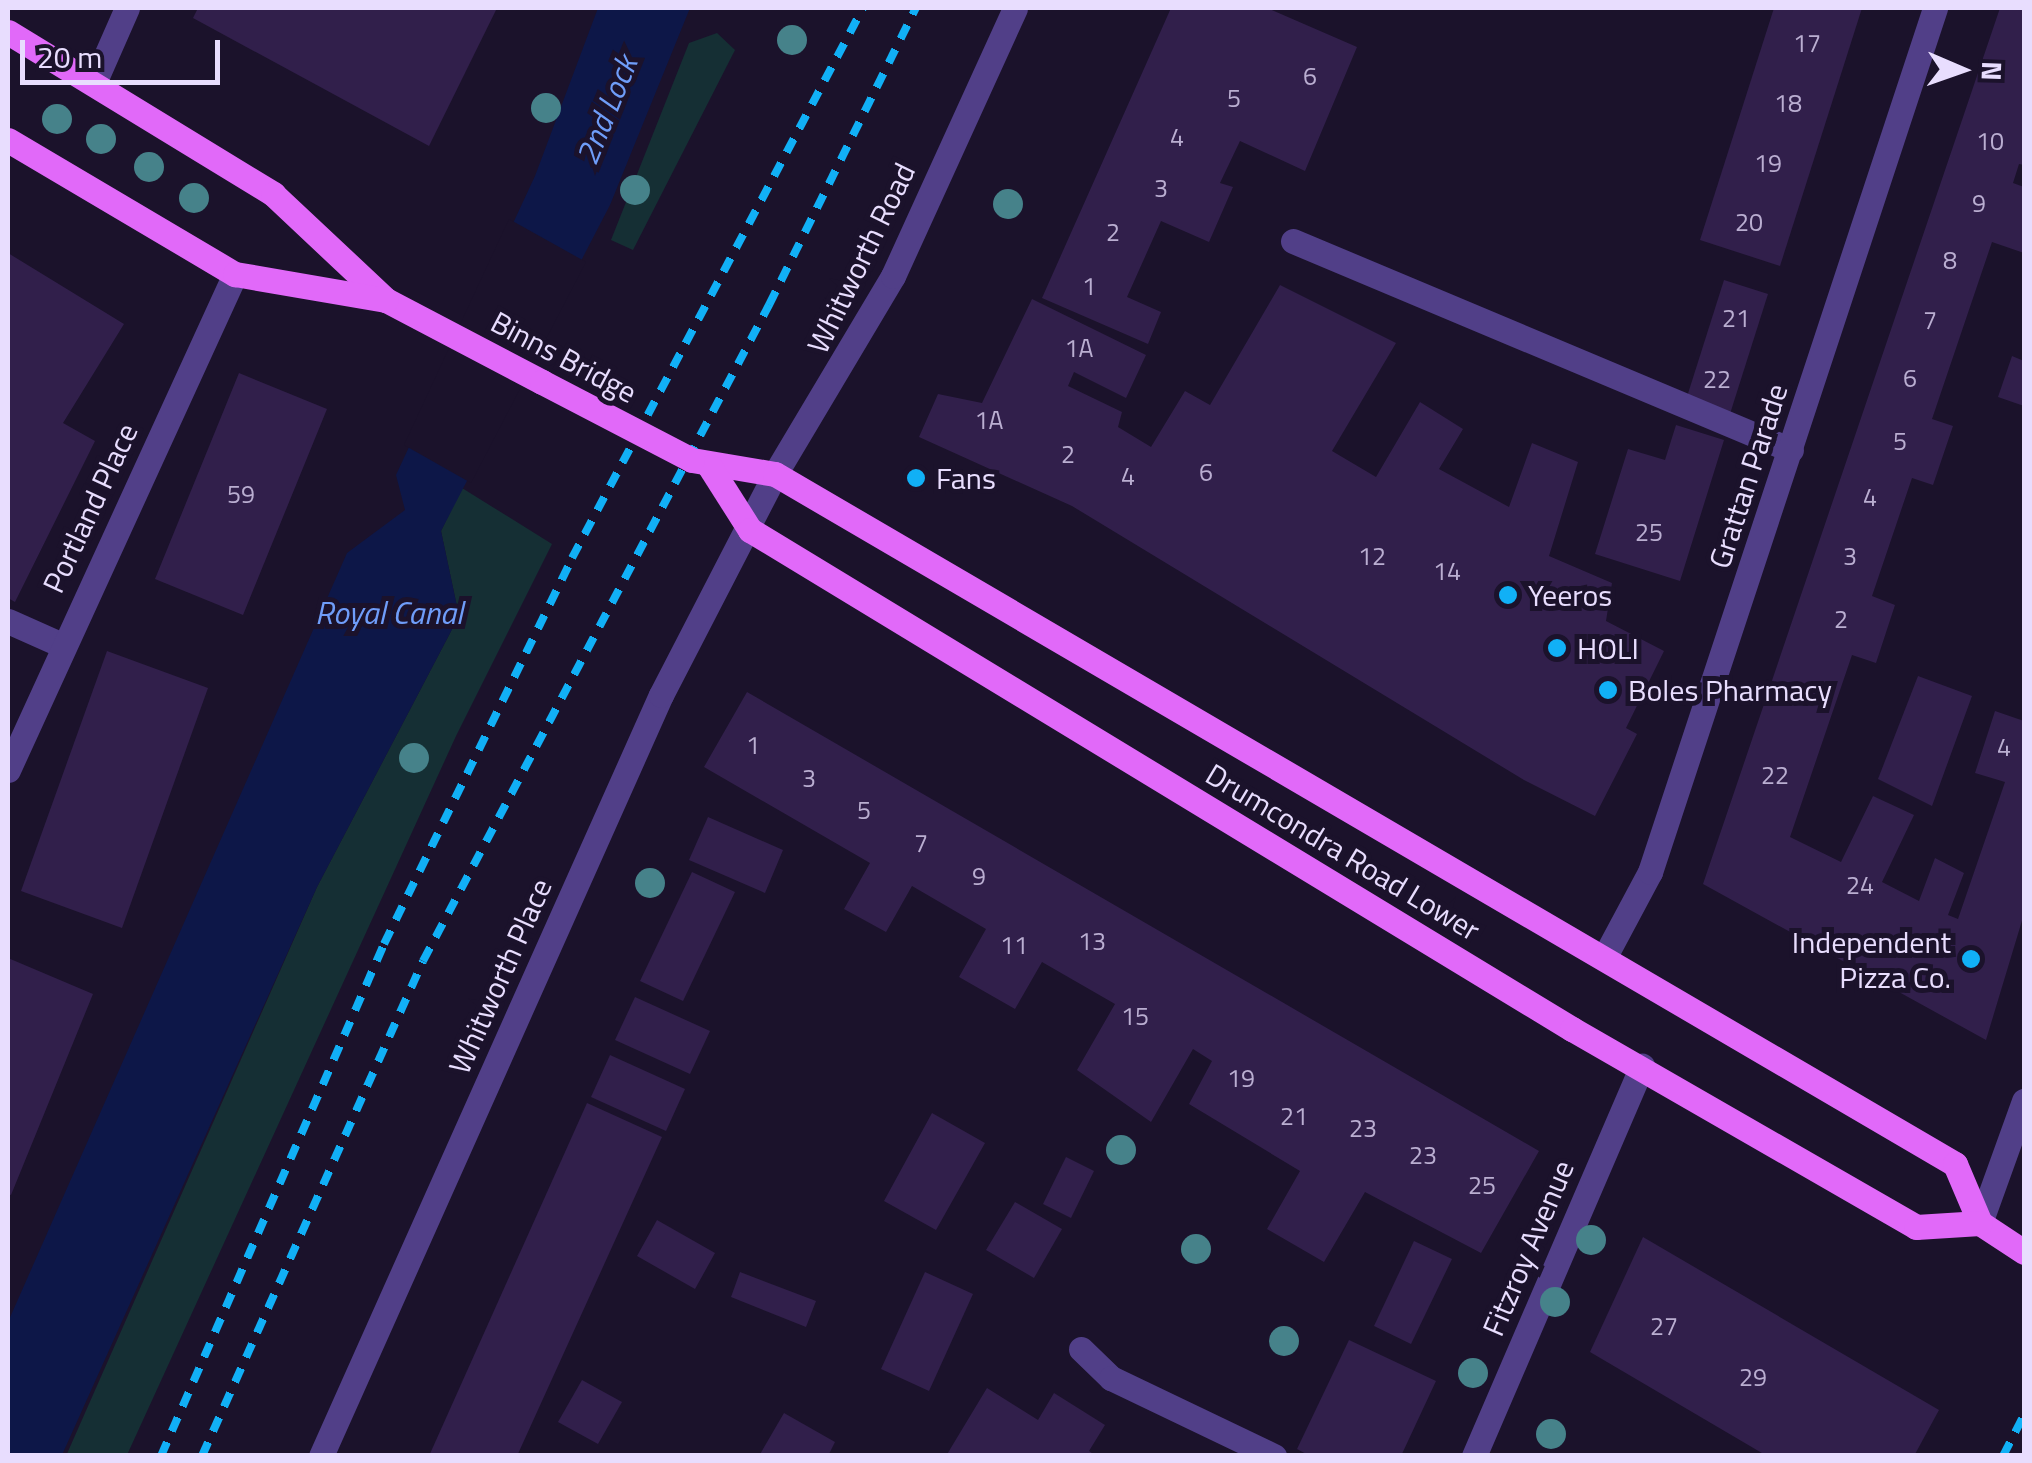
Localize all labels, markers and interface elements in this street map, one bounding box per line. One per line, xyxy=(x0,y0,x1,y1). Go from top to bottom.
scale bar xyxy=(25,20,225,82)
north arrow xyxy=(1912,20,2012,120)
house number: 17 xyxy=(1793,28,1821,58)
text: 20 m xyxy=(37,34,102,80)
water label: 2nd Lock xyxy=(567,50,645,170)
house number: 6 xyxy=(1303,61,1317,91)
text: N xyxy=(1971,61,2014,82)
house number: 5 xyxy=(1227,83,1241,113)
house number: 18 xyxy=(1774,88,1802,118)
house number: 4 xyxy=(1170,122,1184,152)
house number: 10 xyxy=(1976,126,2004,156)
house number: 19 xyxy=(1754,148,1782,178)
street label: Whitworth Road xyxy=(799,157,923,359)
house number: 3 xyxy=(1154,173,1168,203)
house number: 9 xyxy=(1972,188,1986,218)
house number: 20 xyxy=(1735,207,1763,237)
house number: 2 xyxy=(1106,217,1120,247)
house number: 8 xyxy=(1943,245,1957,275)
house number: 1 xyxy=(1082,271,1096,301)
house number: 21 xyxy=(1722,303,1750,333)
street label: Binns Bridge xyxy=(485,304,643,410)
house number: 7 xyxy=(1923,305,1937,335)
house number: 1A xyxy=(1065,333,1093,363)
house number: 6 xyxy=(1903,363,1917,393)
house number: 22 xyxy=(1703,364,1731,394)
street label: Grattan Parade xyxy=(1701,379,1795,573)
house number: 1A xyxy=(975,405,1003,435)
street label: Portland Place xyxy=(35,418,145,598)
house number: 5 xyxy=(1893,426,1907,456)
house number: 2 xyxy=(1061,439,1075,469)
house number: 6 xyxy=(1199,457,1213,487)
place label: Fans xyxy=(936,460,996,496)
house number: 4 xyxy=(1121,461,1135,491)
marker: Fans xyxy=(905,467,927,489)
house number: 59 xyxy=(227,479,255,509)
house number: 4 xyxy=(1863,482,1877,512)
house number: 25 xyxy=(1635,517,1663,547)
house number: 12 xyxy=(1358,541,1386,571)
house number: 3 xyxy=(1843,541,1857,571)
house number: 14 xyxy=(1433,556,1461,586)
place label: Yeeros xyxy=(1528,577,1612,613)
marker: Yeeros xyxy=(1497,584,1519,606)
water label: Royal Canal xyxy=(315,593,463,631)
house number: 2 xyxy=(1834,604,1848,634)
place label: HOLI xyxy=(1577,630,1639,666)
marker: HOLI xyxy=(1546,637,1568,659)
place label: Boles Pharmacy xyxy=(1628,672,1832,708)
marker: Boles Pharmacy xyxy=(1597,679,1619,701)
house number: 1 xyxy=(746,730,760,760)
house number: 4 xyxy=(1997,732,2011,762)
street label: Drumcondra Road Lower xyxy=(1200,756,1486,948)
house number: 22 xyxy=(1761,760,1789,790)
house number: 3 xyxy=(802,763,816,793)
house number: 5 xyxy=(857,795,871,825)
house number: 7 xyxy=(914,828,928,858)
house number: 9 xyxy=(972,861,986,891)
house number: 24 xyxy=(1846,870,1874,900)
street label: Whitworth Place xyxy=(441,873,559,1079)
place label: Independent Pizza Co. xyxy=(1792,924,1951,994)
house number: 13 xyxy=(1078,926,1106,956)
house number: 11 xyxy=(1000,930,1028,960)
marker: Independent Pizza Co. xyxy=(1960,948,1982,970)
house number: 15 xyxy=(1121,1001,1149,1031)
house number: 19 xyxy=(1227,1063,1255,1093)
house number: 21 xyxy=(1280,1101,1308,1131)
house number: 23 xyxy=(1349,1113,1377,1143)
house number: 23 xyxy=(1409,1140,1437,1170)
street label: Fitzroy Avenue xyxy=(1475,1155,1581,1341)
house number: 25 xyxy=(1468,1170,1496,1200)
house number: 27 xyxy=(1650,1311,1678,1341)
house number: 29 xyxy=(1739,1362,1767,1392)

